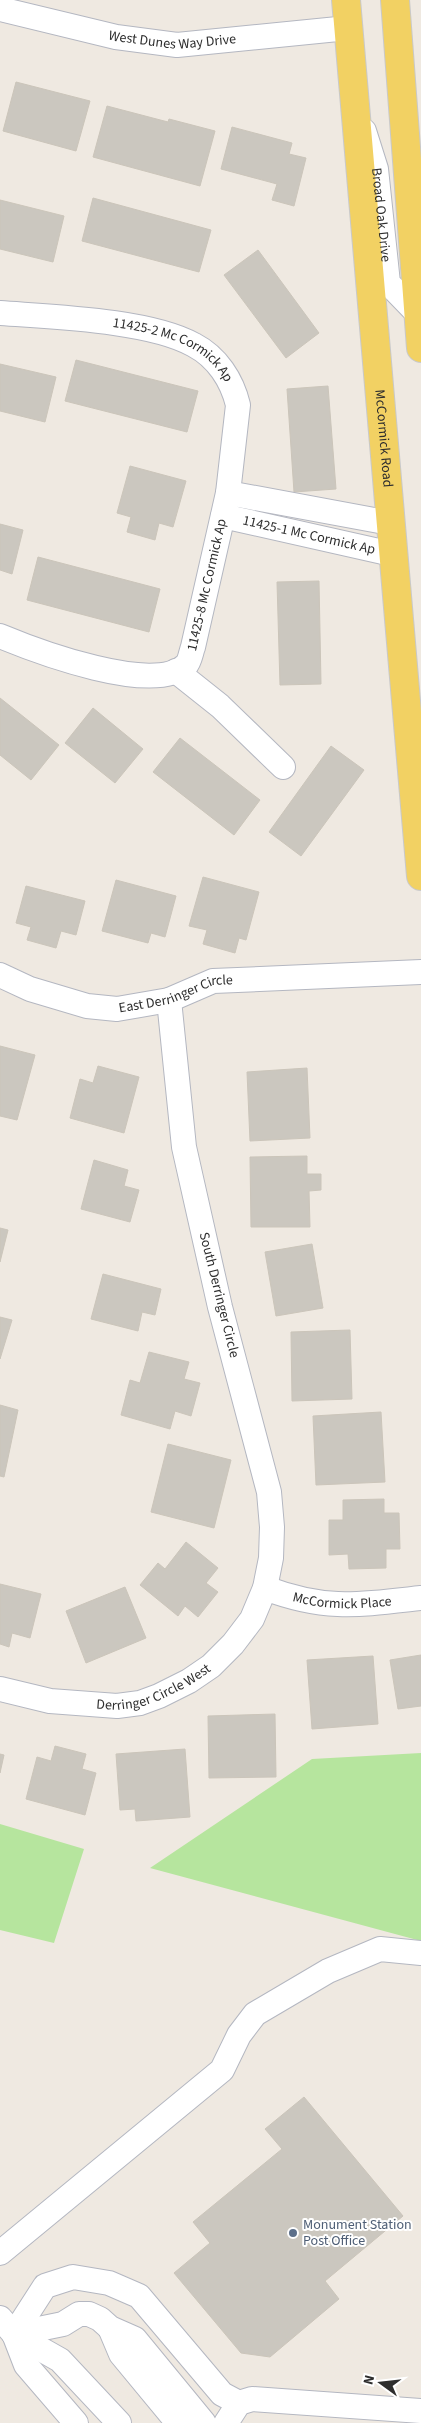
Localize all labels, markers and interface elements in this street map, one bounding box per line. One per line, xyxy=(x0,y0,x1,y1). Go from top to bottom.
street label: West Dunes Way Drive xyxy=(106,26,237,55)
street label: Broad Oak Drive xyxy=(366,167,396,263)
street label: 11425-2 Mc Cormick Ap xyxy=(112,313,238,386)
street label: McCormick Road xyxy=(369,389,398,488)
street label: 11425-1 Mc Cormick Ap xyxy=(241,511,377,560)
street label: 11425-8 Mc Cormick Ap xyxy=(182,517,232,653)
street label: East Derringer Circle xyxy=(117,970,233,1019)
street label: South Derringer Circle xyxy=(194,1230,244,1360)
street label: McCormick Place xyxy=(290,1587,393,1614)
street label: Derringer Circle West xyxy=(96,1659,215,1716)
place label: Monument Station Post Office xyxy=(303,2215,412,2251)
marker: Monument Station Post Office xyxy=(287,2227,299,2239)
north arrow xyxy=(356,2358,406,2408)
text: N xyxy=(359,2373,380,2387)

